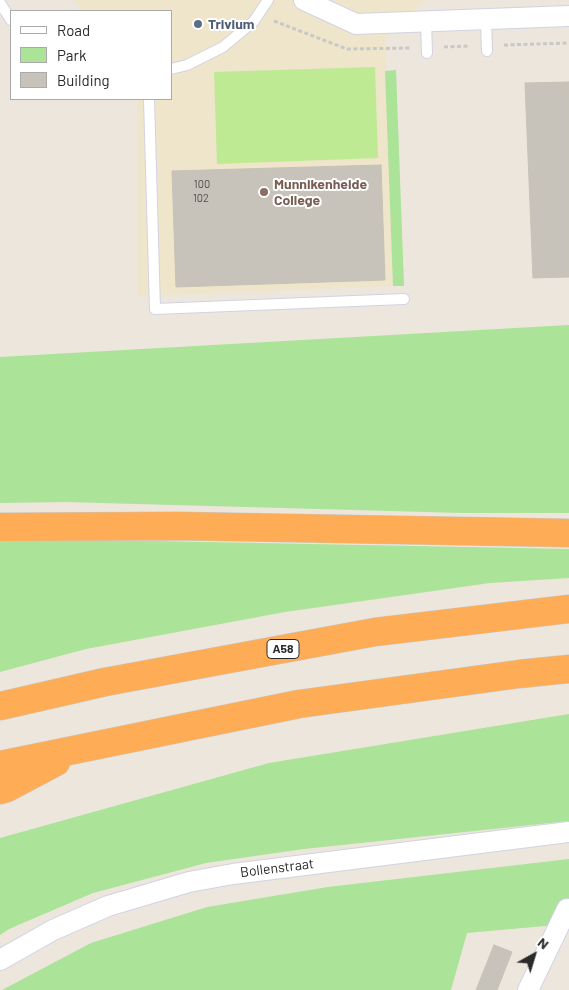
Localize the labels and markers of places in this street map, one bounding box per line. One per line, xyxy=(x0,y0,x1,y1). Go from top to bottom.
place label: Trivium xyxy=(208,16,254,32)
marker: Trivium xyxy=(192,18,204,30)
place label: Munnikenheide College xyxy=(274,176,367,208)
marker: Munnikenheide College xyxy=(258,186,270,198)

